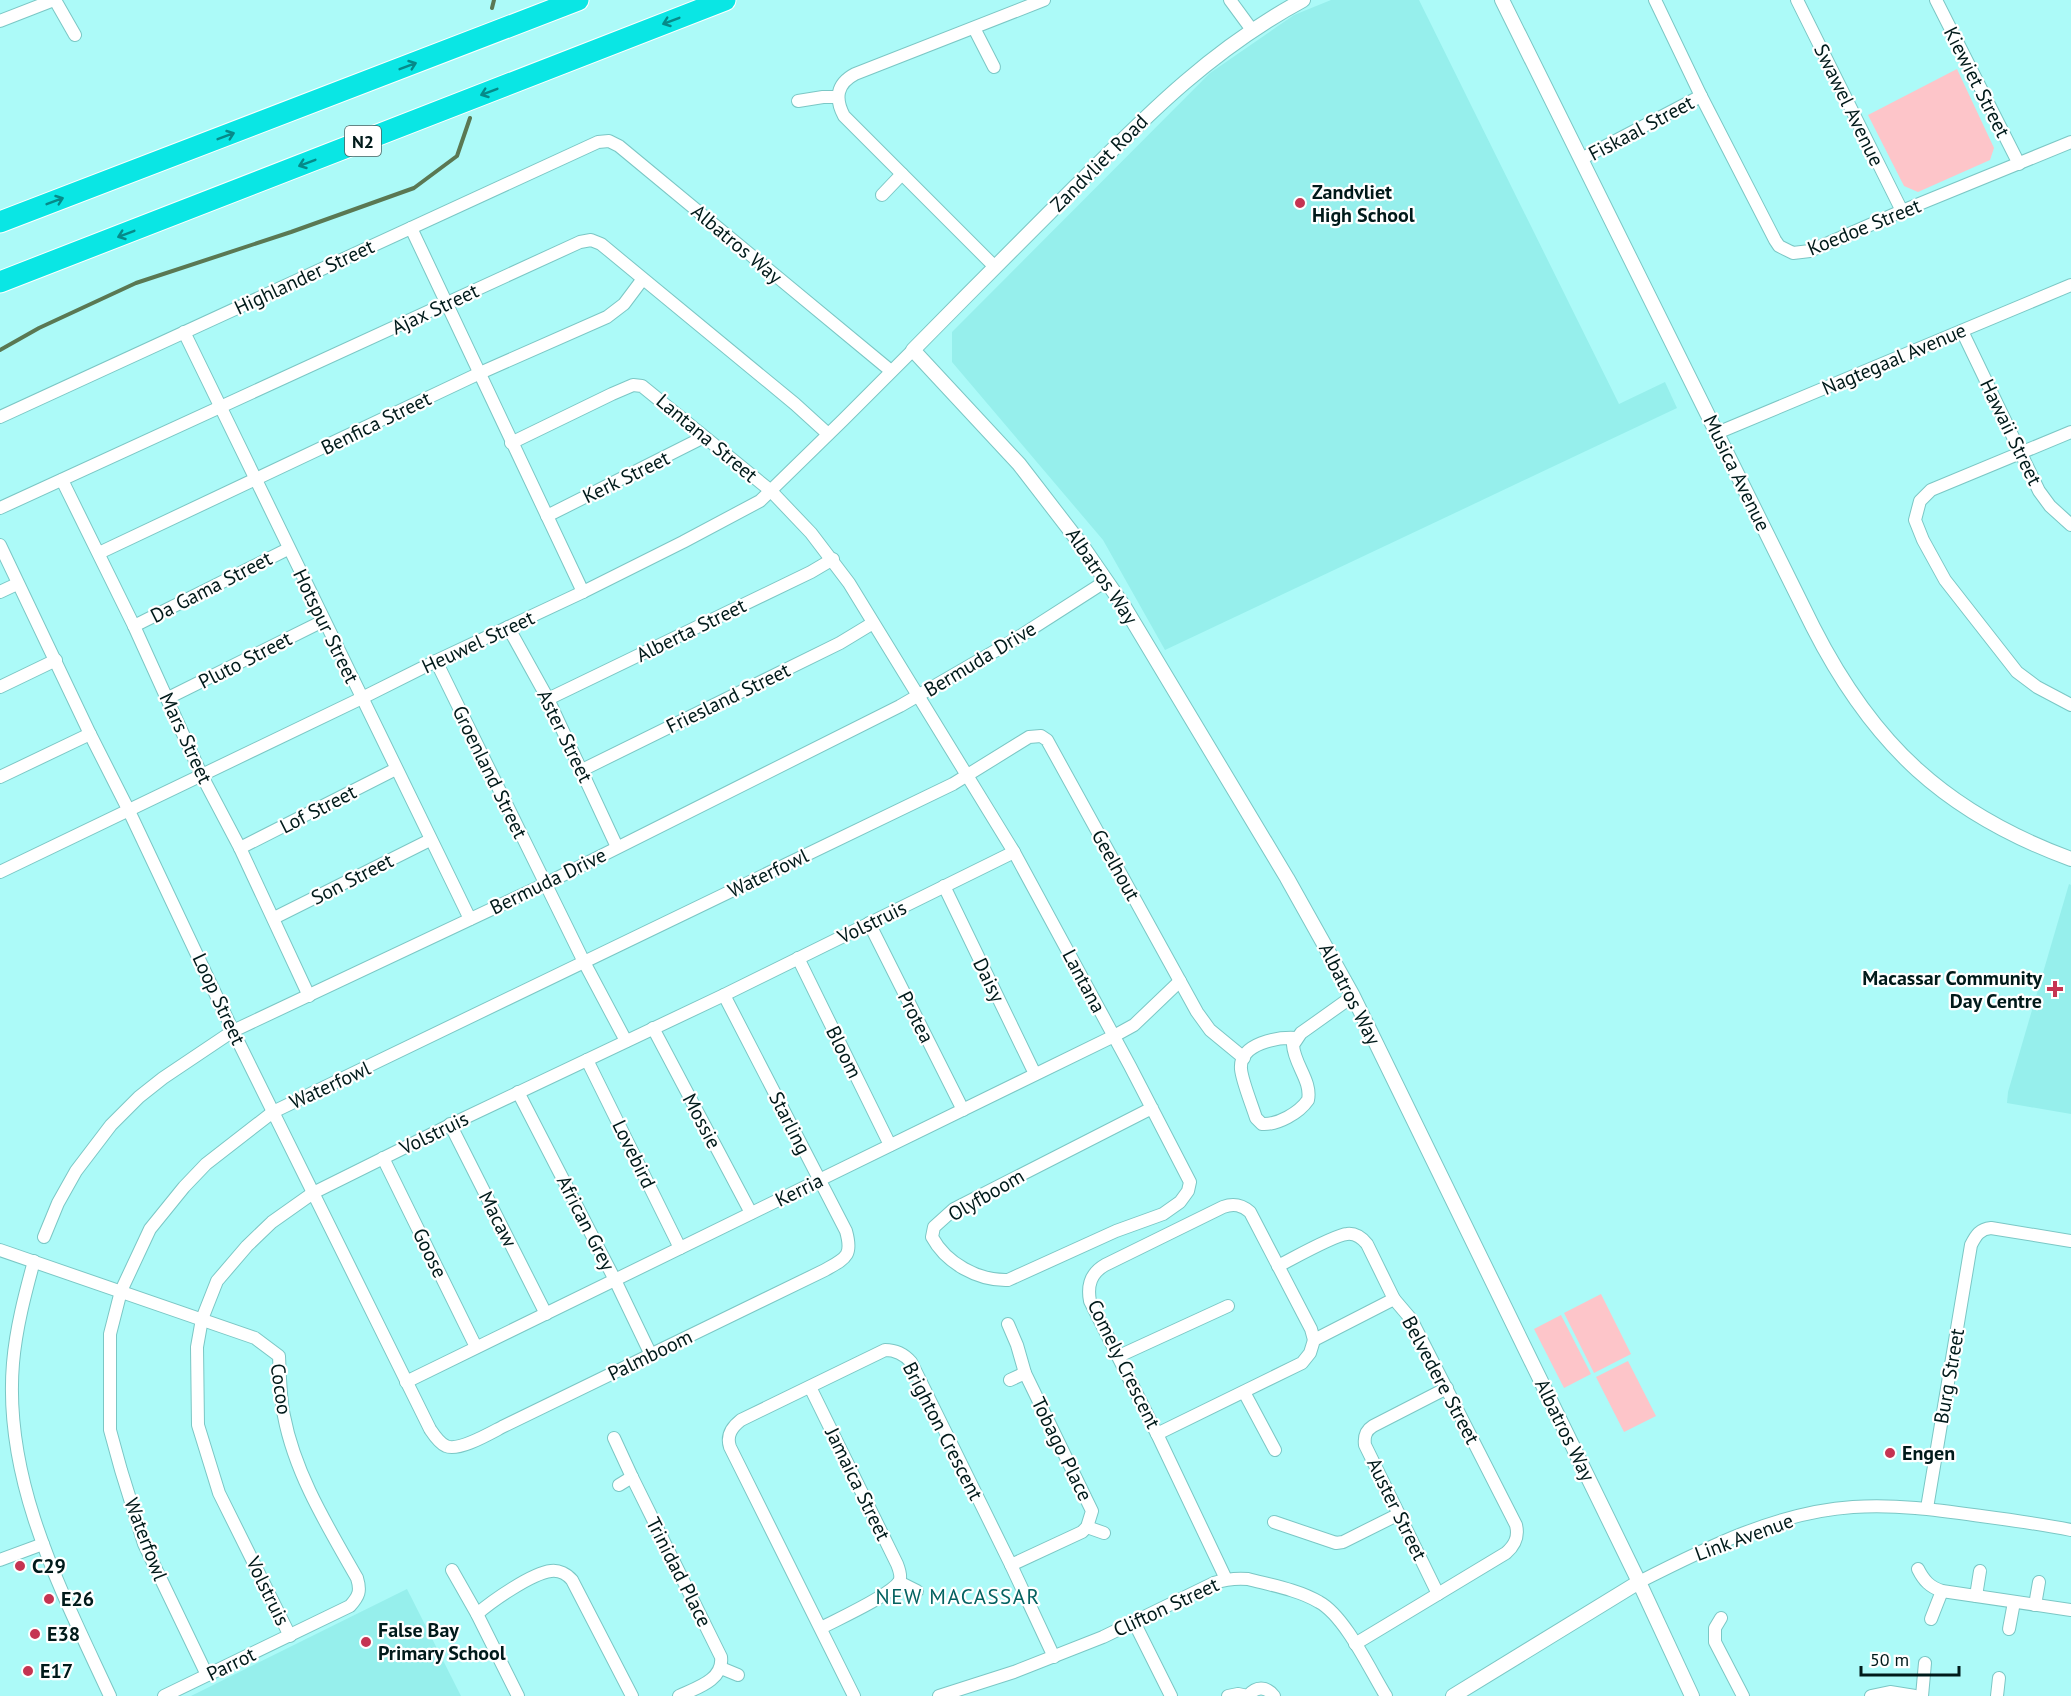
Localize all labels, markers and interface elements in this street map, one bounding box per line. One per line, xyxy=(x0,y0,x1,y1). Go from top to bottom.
one-way arrow xyxy=(662,16,680,27)
street label: Kiewiet Street xyxy=(1938,22,2016,142)
street label: Swawel Avenue xyxy=(1808,40,1890,170)
one-way arrow xyxy=(398,59,416,70)
one-way arrow xyxy=(480,87,499,98)
street label: Fiskaal Street xyxy=(1584,89,1698,167)
street label: Zandvliet Road xyxy=(1045,109,1153,217)
road number: N2 xyxy=(345,126,381,156)
one-way arrow xyxy=(216,129,234,140)
one-way arrow xyxy=(298,158,317,169)
place label: Zandvliet High School xyxy=(1312,179,1415,228)
street label: Koedoe Street xyxy=(1803,192,1925,262)
one-way arrow xyxy=(45,195,64,206)
marker: Zandvliet High School xyxy=(1293,196,1307,210)
street label: Albatros Way xyxy=(686,198,788,290)
one-way arrow xyxy=(117,229,135,240)
street label: Highlander Street xyxy=(230,233,378,321)
street label: Ajax Street xyxy=(387,277,483,340)
street label: Nagtegaal Avenue xyxy=(1818,317,1970,401)
street label: Hawaii Street xyxy=(1974,375,2048,490)
street label: Benfica Street xyxy=(317,385,435,461)
street label: Lantana Street xyxy=(651,388,763,488)
street label: Musica Avenue xyxy=(1698,410,1776,536)
street label: Kerk Street xyxy=(578,445,674,509)
street label: Albatros Way xyxy=(1060,523,1144,630)
street label: Da Gama Street xyxy=(146,545,276,629)
street label: Hotspur Street xyxy=(287,564,365,688)
street label: Alberta Street xyxy=(632,592,750,668)
street label: Heuwel Street xyxy=(418,604,539,679)
street label: Bermuda Drive xyxy=(919,615,1041,703)
street label: Pluto Street xyxy=(194,625,296,695)
street label: Friesland Street xyxy=(662,657,795,739)
street label: Aster Street xyxy=(531,685,599,787)
street label: Mars Street xyxy=(154,688,218,788)
street label: Groenland Street xyxy=(447,701,534,843)
street label: Lof Street xyxy=(275,779,361,839)
street label: Geelhout xyxy=(1086,825,1146,905)
street label: Bermuda Drive xyxy=(485,842,611,920)
street label: Waterfowl xyxy=(723,842,813,904)
street label: Son Street xyxy=(307,847,398,911)
street label: Volstruis xyxy=(832,894,911,950)
street label: Albatros Way xyxy=(1313,939,1387,1050)
street label: Lantana xyxy=(1056,945,1112,1017)
street label: Loop Street xyxy=(187,949,252,1049)
street label: Daisy xyxy=(967,954,1011,1007)
place label: Macassar Community Day Centre xyxy=(1862,965,2042,1014)
marker: Macassar Community Day Centre xyxy=(2046,980,2064,998)
street label: Protea xyxy=(892,987,940,1047)
street label: Bloom xyxy=(820,1021,868,1083)
street label: Waterfowl xyxy=(285,1055,375,1115)
street label: Starling xyxy=(763,1087,817,1159)
street label: Mossie xyxy=(677,1089,727,1153)
street label: Volstruis xyxy=(394,1105,473,1161)
street label: Lovebird xyxy=(606,1116,662,1192)
street label: Olyfboom xyxy=(943,1163,1029,1227)
street label: Kerria xyxy=(771,1167,827,1213)
street label: African Grey xyxy=(551,1171,621,1276)
street label: Macaw xyxy=(473,1187,523,1252)
street label: Goose xyxy=(407,1224,453,1282)
street label: Comely Crescent xyxy=(1082,1295,1167,1433)
street label: Belvedere Street xyxy=(1396,1311,1486,1449)
street label: Palmboom xyxy=(603,1323,697,1387)
street label: Burg Street xyxy=(1928,1326,1970,1426)
street label: Brighton Crescent xyxy=(897,1357,989,1505)
street label: Cocoo xyxy=(265,1362,297,1416)
street label: Albatros Way xyxy=(1529,1374,1601,1486)
street label: Tobago Place xyxy=(1026,1393,1098,1505)
street label: Jamaica Street xyxy=(819,1422,897,1545)
place label: Engen xyxy=(1902,1440,1955,1466)
marker: Engen xyxy=(1883,1446,1897,1460)
street label: Auster Street xyxy=(1361,1453,1433,1565)
street label: Waterfowl xyxy=(118,1494,174,1584)
street label: Link Avenue xyxy=(1691,1507,1797,1567)
street label: Trinidad Place xyxy=(640,1513,718,1631)
street label: Volstruis xyxy=(240,1551,296,1630)
place label: C29 xyxy=(32,1553,66,1579)
marker: C29 xyxy=(13,1559,27,1573)
street label: Clifton Street xyxy=(1109,1571,1223,1643)
district label: NEW MACASSAR xyxy=(876,1583,1041,1610)
place label: E26 xyxy=(61,1586,94,1612)
marker: E26 xyxy=(42,1592,56,1606)
place label: False Bay Primary School xyxy=(378,1617,506,1666)
place label: E38 xyxy=(47,1621,80,1647)
marker: E38 xyxy=(28,1627,42,1641)
marker: False Bay Primary School xyxy=(359,1635,373,1649)
scale bar xyxy=(1861,1639,1958,1677)
street label: Parrot xyxy=(202,1641,260,1687)
text: 50 m xyxy=(1870,1648,1909,1671)
place label: E17 xyxy=(40,1658,73,1684)
marker: E17 xyxy=(21,1664,35,1678)

